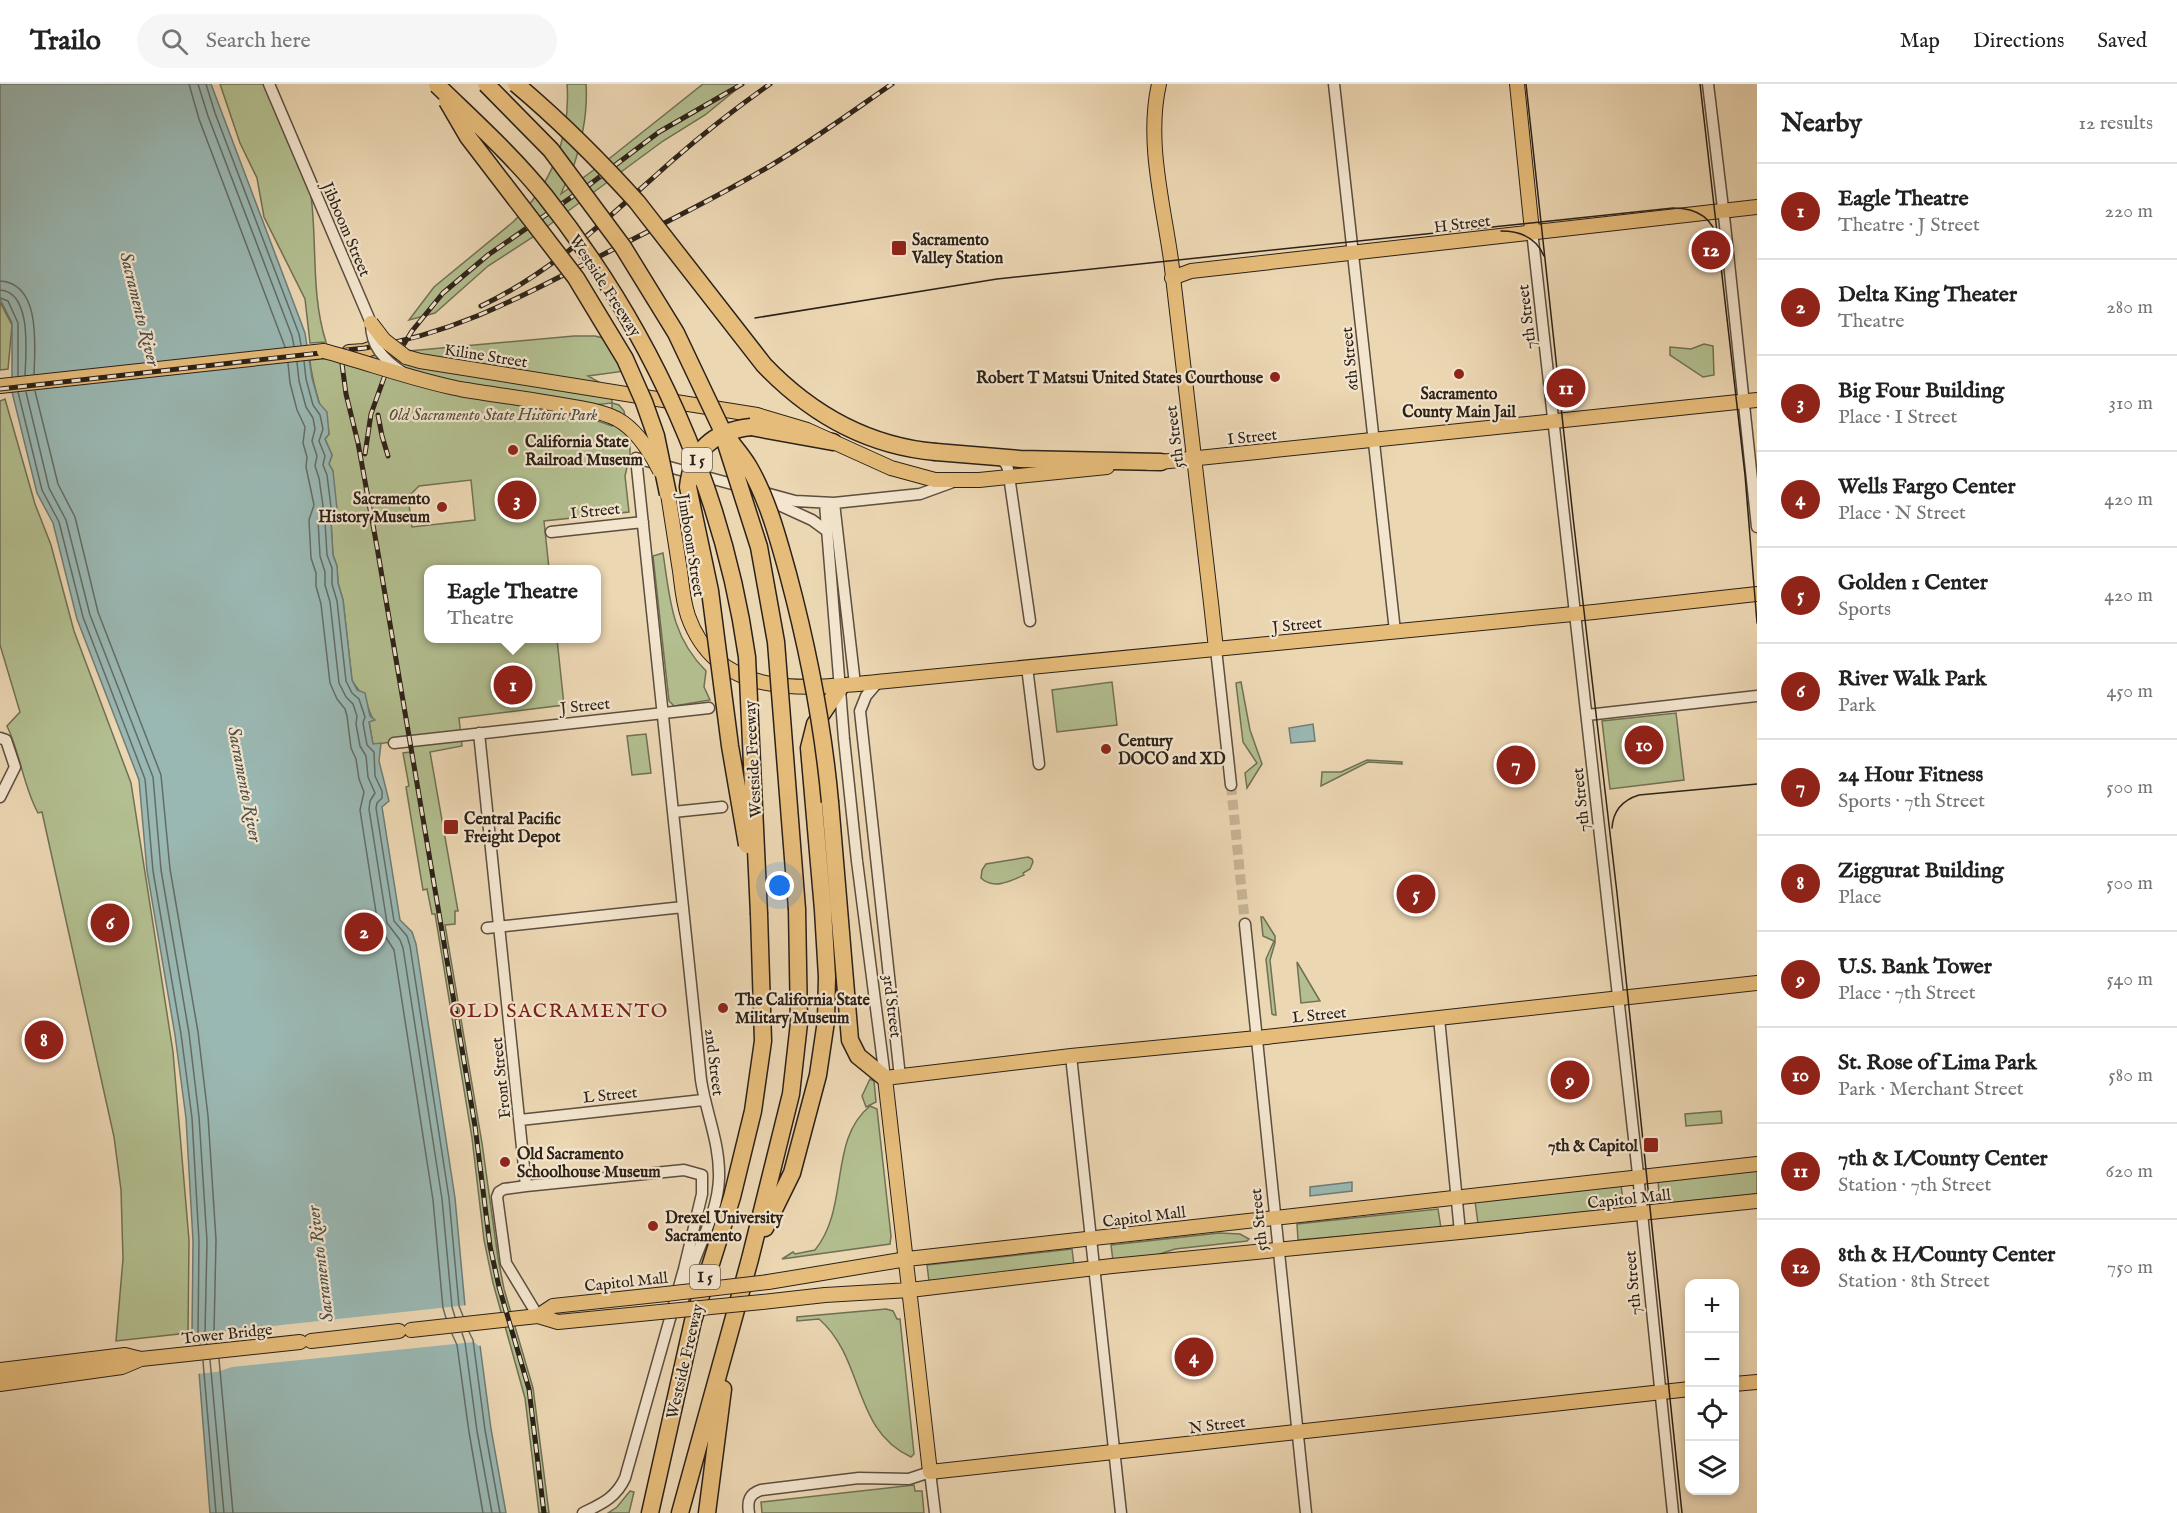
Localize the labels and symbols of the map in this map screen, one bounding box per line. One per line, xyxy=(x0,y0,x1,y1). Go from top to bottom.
street label: Jibboom Street xyxy=(316,178,374,280)
street label: H Street xyxy=(1433,212,1492,238)
pin: 12 xyxy=(1692,228,1730,272)
street label: Westside Freeway xyxy=(564,231,645,341)
place label: Sacramento Valley Station xyxy=(911,231,1004,269)
marker: Sacramento Valley Station xyxy=(890,239,908,257)
water label: Sacramento River xyxy=(113,250,164,370)
street label: 7th Street xyxy=(1514,283,1542,350)
street label: 6th Street xyxy=(1338,325,1364,392)
street label: Kiline Street xyxy=(443,341,529,373)
pin: 11 xyxy=(1546,366,1586,410)
marker: Sacramento County Main Jail xyxy=(1452,367,1466,381)
place label: Robert T Matsui United States Courthouse xyxy=(976,369,1264,389)
marker: Robert T Matsui United States Courthouse xyxy=(1268,370,1282,384)
place label: Sacramento County Main Jail xyxy=(1402,385,1516,423)
street label: 5th Street xyxy=(1162,404,1190,469)
park label: Old Sacramento State Historic Park xyxy=(388,406,598,426)
street label: I Street xyxy=(1226,425,1279,451)
place label: California State Railroad Museum xyxy=(525,433,644,471)
marker: California State Railroad Museum xyxy=(506,443,520,457)
road number: I 5 xyxy=(682,448,712,472)
pin: 3 xyxy=(498,478,536,522)
place label: Sacramento History Museum xyxy=(318,490,431,528)
street label: Jimboom Street xyxy=(672,490,708,599)
street label: I Street xyxy=(569,499,622,525)
marker: Sacramento History Museum xyxy=(435,500,449,514)
street label: J Street xyxy=(1269,613,1324,639)
pin: 1 xyxy=(494,662,532,708)
street label: J Street xyxy=(557,694,612,720)
street label: Westside Freeway xyxy=(741,699,767,818)
pin: 10 xyxy=(1624,722,1664,768)
water label: Sacramento River xyxy=(221,725,266,845)
place label: Century DOCO and XD xyxy=(1118,732,1226,770)
marker: Century DOCO and XD xyxy=(1099,742,1113,756)
pin: 7 xyxy=(1496,742,1536,788)
street label: 7th Street xyxy=(1569,766,1595,833)
place label: Central Pacific Freight Depot xyxy=(464,810,561,848)
marker: Central Pacific Freight Depot xyxy=(442,818,460,836)
your location xyxy=(765,871,794,900)
pin: 5 xyxy=(1396,872,1436,916)
pin: 6 xyxy=(90,900,130,946)
pin: 2 xyxy=(344,910,384,954)
street label: 3rd Street xyxy=(877,973,905,1040)
place label: The California State Military Museum xyxy=(734,991,871,1029)
district label: OLD SACRAMENTO xyxy=(449,999,669,1024)
marker: The California State Military Museum xyxy=(716,1001,730,1015)
street label: L Street xyxy=(1291,1003,1348,1029)
pin: 8 xyxy=(24,1018,63,1062)
street label: 2nd Street xyxy=(699,1027,727,1098)
street label: Front Street xyxy=(488,1036,516,1119)
pin: 9 xyxy=(1550,1058,1590,1102)
street label: L Street xyxy=(582,1083,639,1109)
marker: 7th & Capitol xyxy=(1642,1136,1660,1154)
place label: 7th & Capitol xyxy=(1548,1137,1639,1157)
place label: Old Sacramento Schoolhouse Museum xyxy=(517,1145,661,1183)
marker: Old Sacramento Schoolhouse Museum xyxy=(498,1155,512,1169)
street label: Capitol Mall xyxy=(1586,1186,1673,1214)
street label: 5th Street xyxy=(1247,1187,1273,1252)
water label: Sacramento River xyxy=(303,1203,340,1323)
street label: Capitol Mall xyxy=(1101,1203,1188,1233)
place label: Drexel University Sacramento xyxy=(665,1209,784,1247)
marker: Drexel University Sacramento xyxy=(646,1219,660,1233)
street label: 7th Street xyxy=(1621,1249,1647,1316)
road number: I 5 xyxy=(690,1265,720,1289)
street label: Capitol Mall xyxy=(583,1269,670,1297)
street label: Westside Freeway xyxy=(663,1302,709,1421)
street label: Tower Bridge xyxy=(181,1320,274,1350)
pin: 4 xyxy=(1174,1334,1214,1380)
street label: N Street xyxy=(1188,1413,1247,1439)

